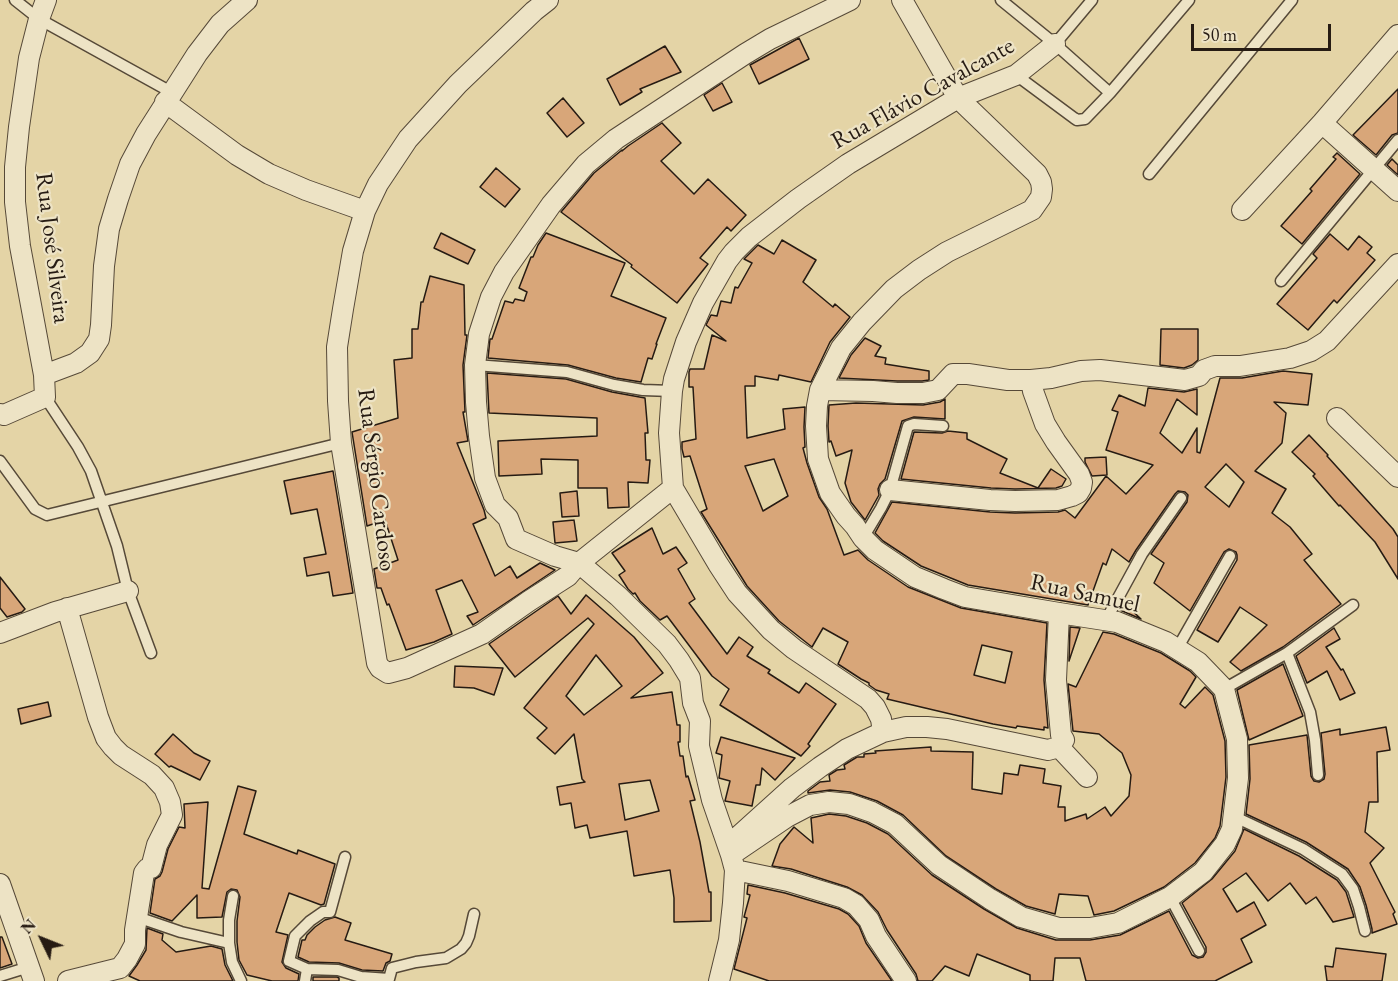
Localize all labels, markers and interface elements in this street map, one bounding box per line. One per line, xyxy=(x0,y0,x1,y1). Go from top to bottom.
scale bar xyxy=(1194,12,1334,50)
text: 50 m xyxy=(1202,23,1237,46)
street label: Rua Flávio Cavalcante xyxy=(827,32,1019,156)
street label: Rua José Silveira xyxy=(28,171,76,325)
street label: Rua Sérgio Cardoso xyxy=(350,387,402,573)
street label: Rua Samuel xyxy=(1028,568,1142,620)
north arrow xyxy=(12,909,72,969)
text: N xyxy=(16,914,41,938)

